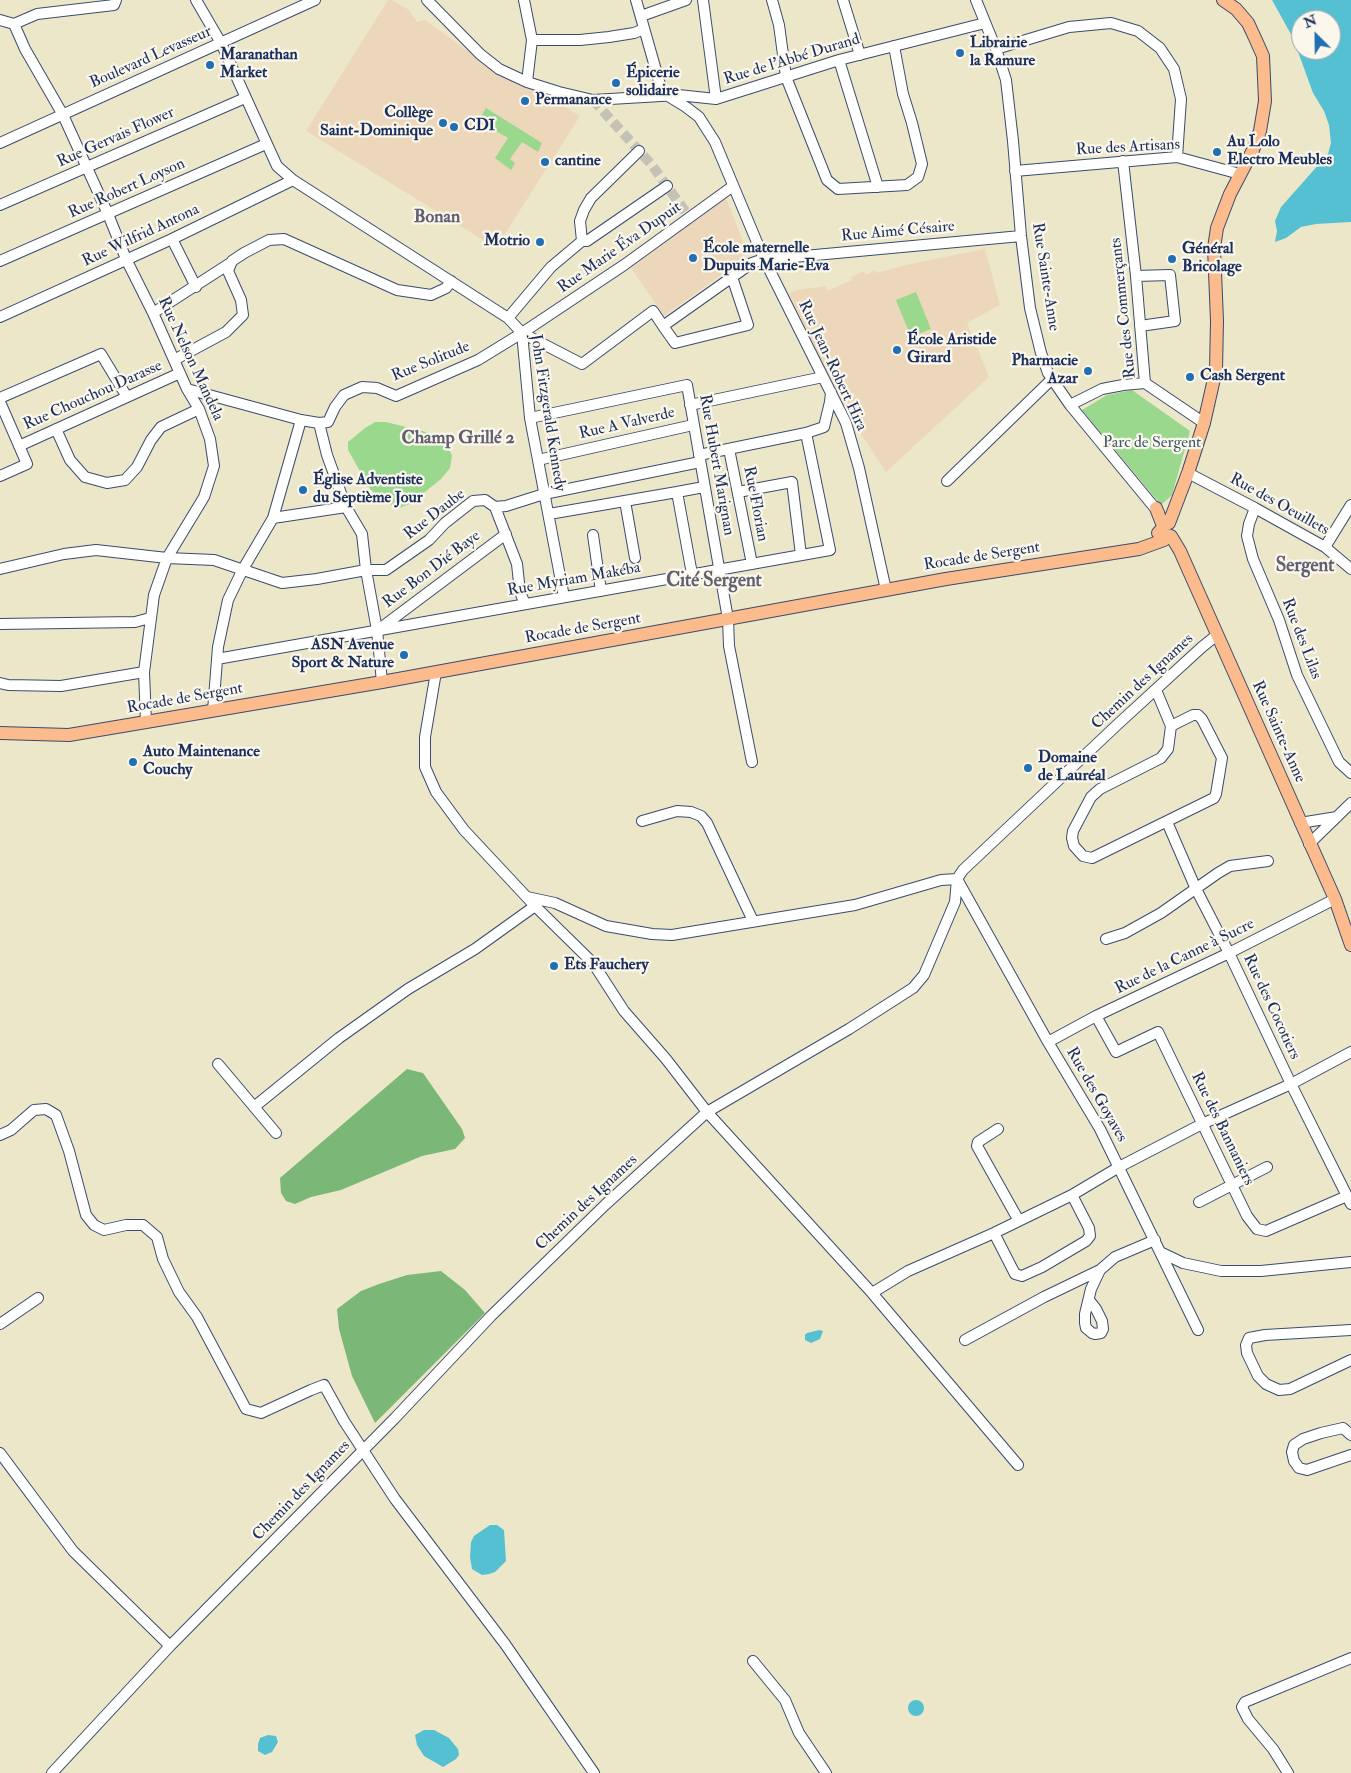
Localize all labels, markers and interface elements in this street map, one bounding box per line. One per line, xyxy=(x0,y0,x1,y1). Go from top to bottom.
north arrow xyxy=(1291,10,1341,60)
text: N xyxy=(1301,11,1319,32)
street label: Boulevard Levasseur xyxy=(87,23,215,93)
street label: Rue de l'Abbé Durand xyxy=(722,30,862,90)
place label: Librairie la Ramure xyxy=(970,34,1035,72)
place label: Maranathan Market xyxy=(220,46,298,84)
marker: Librairie la Ramure xyxy=(954,47,966,59)
marker: Maranathan Market xyxy=(204,59,216,71)
place label: Épicerie solidaire xyxy=(626,64,680,102)
marker: Épicerie solidaire xyxy=(610,77,622,89)
place label: Permanance xyxy=(535,91,612,111)
marker: Permanance xyxy=(519,95,531,107)
street label: Rue Gervais Flower xyxy=(54,104,178,172)
place label: Collège Saint-Dominique xyxy=(320,104,433,142)
marker: Collège Saint-Dominique xyxy=(437,117,449,129)
place label: CDI xyxy=(464,117,495,137)
marker: CDI xyxy=(448,121,460,133)
place label: Au Lolo Electro Meubles xyxy=(1227,133,1332,171)
street label: Rue des Artisans xyxy=(1075,136,1181,160)
marker: Au Lolo Electro Meubles xyxy=(1211,146,1223,158)
place label: cantine xyxy=(555,152,601,172)
street label: Rue Robert Loyson xyxy=(66,155,188,223)
marker: cantine xyxy=(539,156,551,168)
street label: Rue Marie Éva Dupuit xyxy=(554,198,686,298)
street label: Rue Wilfrid Antona xyxy=(79,201,203,271)
district label: Bonan xyxy=(414,207,460,229)
street label: Rue Aimé Césaire xyxy=(840,217,956,247)
street label: Rue Sainte-Anne xyxy=(1027,221,1063,333)
place label: Motrio xyxy=(484,232,530,252)
marker: Motrio xyxy=(534,236,546,248)
street label: Rue des Commerçants xyxy=(1107,237,1141,379)
place label: École maternelle Dupuits Marie-Eva xyxy=(703,239,829,277)
place label: Général Bricolage xyxy=(1182,240,1242,278)
marker: École maternelle Dupuits Marie-Eva xyxy=(687,252,699,264)
marker: Général Bricolage xyxy=(1166,253,1178,265)
street label: Rue Nelson Mandela xyxy=(153,294,227,424)
street label: Rue Jean-Robert Hira xyxy=(793,298,871,434)
place label: École Aristide Girard xyxy=(907,331,996,369)
street label: John Fitzgerald Kennedy xyxy=(525,333,569,493)
street label: Rue Solitude xyxy=(389,338,473,386)
marker: École Aristide Girard xyxy=(891,344,903,356)
place label: Pharmacie Azar xyxy=(1011,352,1078,390)
street label: Rue Chouchou Darasse xyxy=(21,357,165,435)
marker: Pharmacie Azar xyxy=(1082,365,1094,377)
place label: Cash Sergent xyxy=(1200,367,1285,387)
marker: Cash Sergent xyxy=(1184,371,1196,383)
street label: Rue Hubert Marignan xyxy=(694,393,738,537)
street label: Rue A Valverde xyxy=(577,404,677,444)
district label: Champ Grillé 2 xyxy=(401,428,515,450)
park label: Parc de Sergent xyxy=(1103,434,1201,454)
street label: Rue Florian xyxy=(738,465,772,543)
street label: Rue des Oeuillets xyxy=(1226,470,1332,540)
place label: Église Adventiste du Septième Jour xyxy=(313,471,423,509)
marker: Église Adventiste du Septième Jour xyxy=(297,484,309,496)
street label: Rue Daube xyxy=(401,485,469,545)
street label: Rue Bon Dié Baye xyxy=(379,527,485,613)
street label: Rocade de Sergent xyxy=(923,538,1041,576)
district label: Sergent xyxy=(1276,556,1334,578)
street label: Rue Myriam Makéba xyxy=(506,559,642,601)
district label: Cité Sergent xyxy=(666,571,762,593)
street label: Rue des Lilas xyxy=(1277,596,1325,682)
street label: Rocade de Sergent xyxy=(524,609,642,649)
street label: Chemin des Ignames xyxy=(1088,630,1198,734)
place label: ASN Avenue Sport & Nature xyxy=(291,636,394,674)
marker: ASN Avenue Sport & Nature xyxy=(398,649,410,661)
street label: Rue Sainte-Anne xyxy=(1247,678,1309,786)
street label: Rocade de Sergent xyxy=(126,679,244,719)
place label: Auto Maintenance Couchy xyxy=(143,743,260,781)
place label: Domaine de Lauréal xyxy=(1038,749,1106,787)
marker: Auto Maintenance Couchy xyxy=(127,756,139,768)
marker: Domaine de Lauréal xyxy=(1022,762,1034,774)
street label: Rue de la Canne à Sucre xyxy=(1112,915,1258,999)
street label: Rue des Cocotiers xyxy=(1238,951,1304,1063)
place label: Ets Fauchery xyxy=(564,956,649,976)
marker: Ets Fauchery xyxy=(548,960,560,972)
street label: Rue des Goyaves xyxy=(1061,1044,1131,1146)
street label: Rue des Bannaniers xyxy=(1186,1069,1258,1189)
street label: Chemin des Ignames xyxy=(532,1151,642,1255)
street label: Chemin des Ignames xyxy=(249,1437,355,1545)

